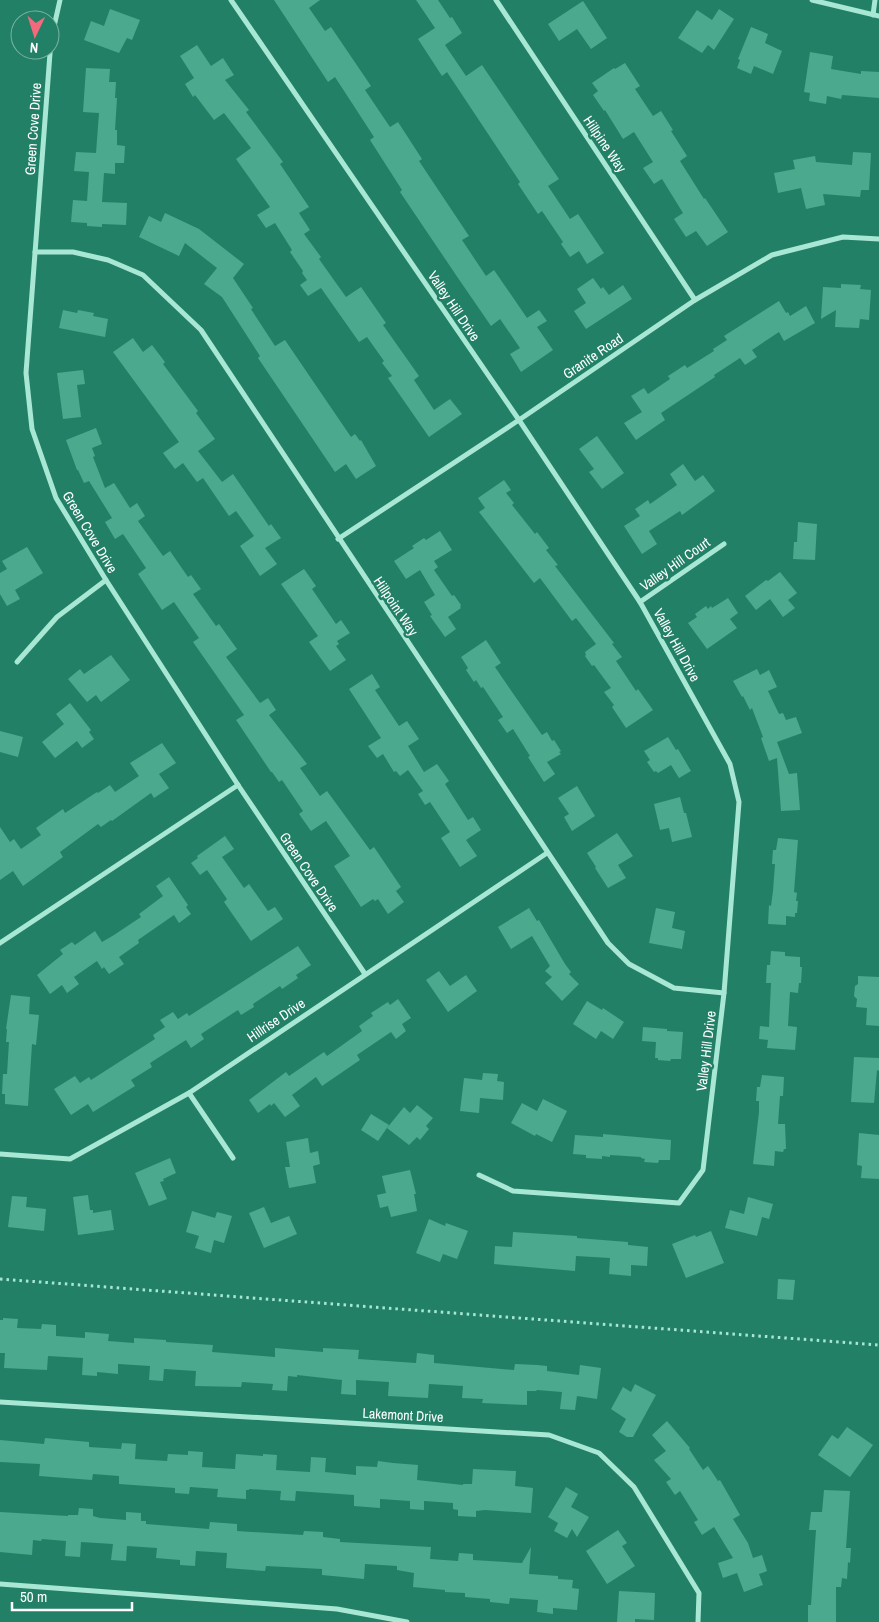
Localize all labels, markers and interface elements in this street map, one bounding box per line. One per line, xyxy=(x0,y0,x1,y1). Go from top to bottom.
north arrow xyxy=(10,10,60,60)
text: N xyxy=(29,39,39,57)
street label: Green Cove Drive xyxy=(21,82,45,176)
street label: Hillpine Way xyxy=(579,112,631,176)
street label: Valley Hill Drive xyxy=(424,267,484,345)
street label: Granite Road xyxy=(559,329,627,383)
street label: Green Cove Drive xyxy=(58,488,122,576)
street label: Valley Hill Court xyxy=(636,533,714,595)
street label: Hillpoint Way xyxy=(370,573,423,639)
street label: Valley Hill Drive xyxy=(650,605,704,685)
street label: Green Cove Drive xyxy=(276,829,342,915)
street label: Hillrise Drive xyxy=(243,994,309,1046)
street label: Valley Hill Drive xyxy=(692,1010,720,1092)
street label: Lakemont Drive xyxy=(362,1404,444,1426)
scale bar xyxy=(12,1580,132,1612)
text: 50 m xyxy=(20,1586,47,1607)

